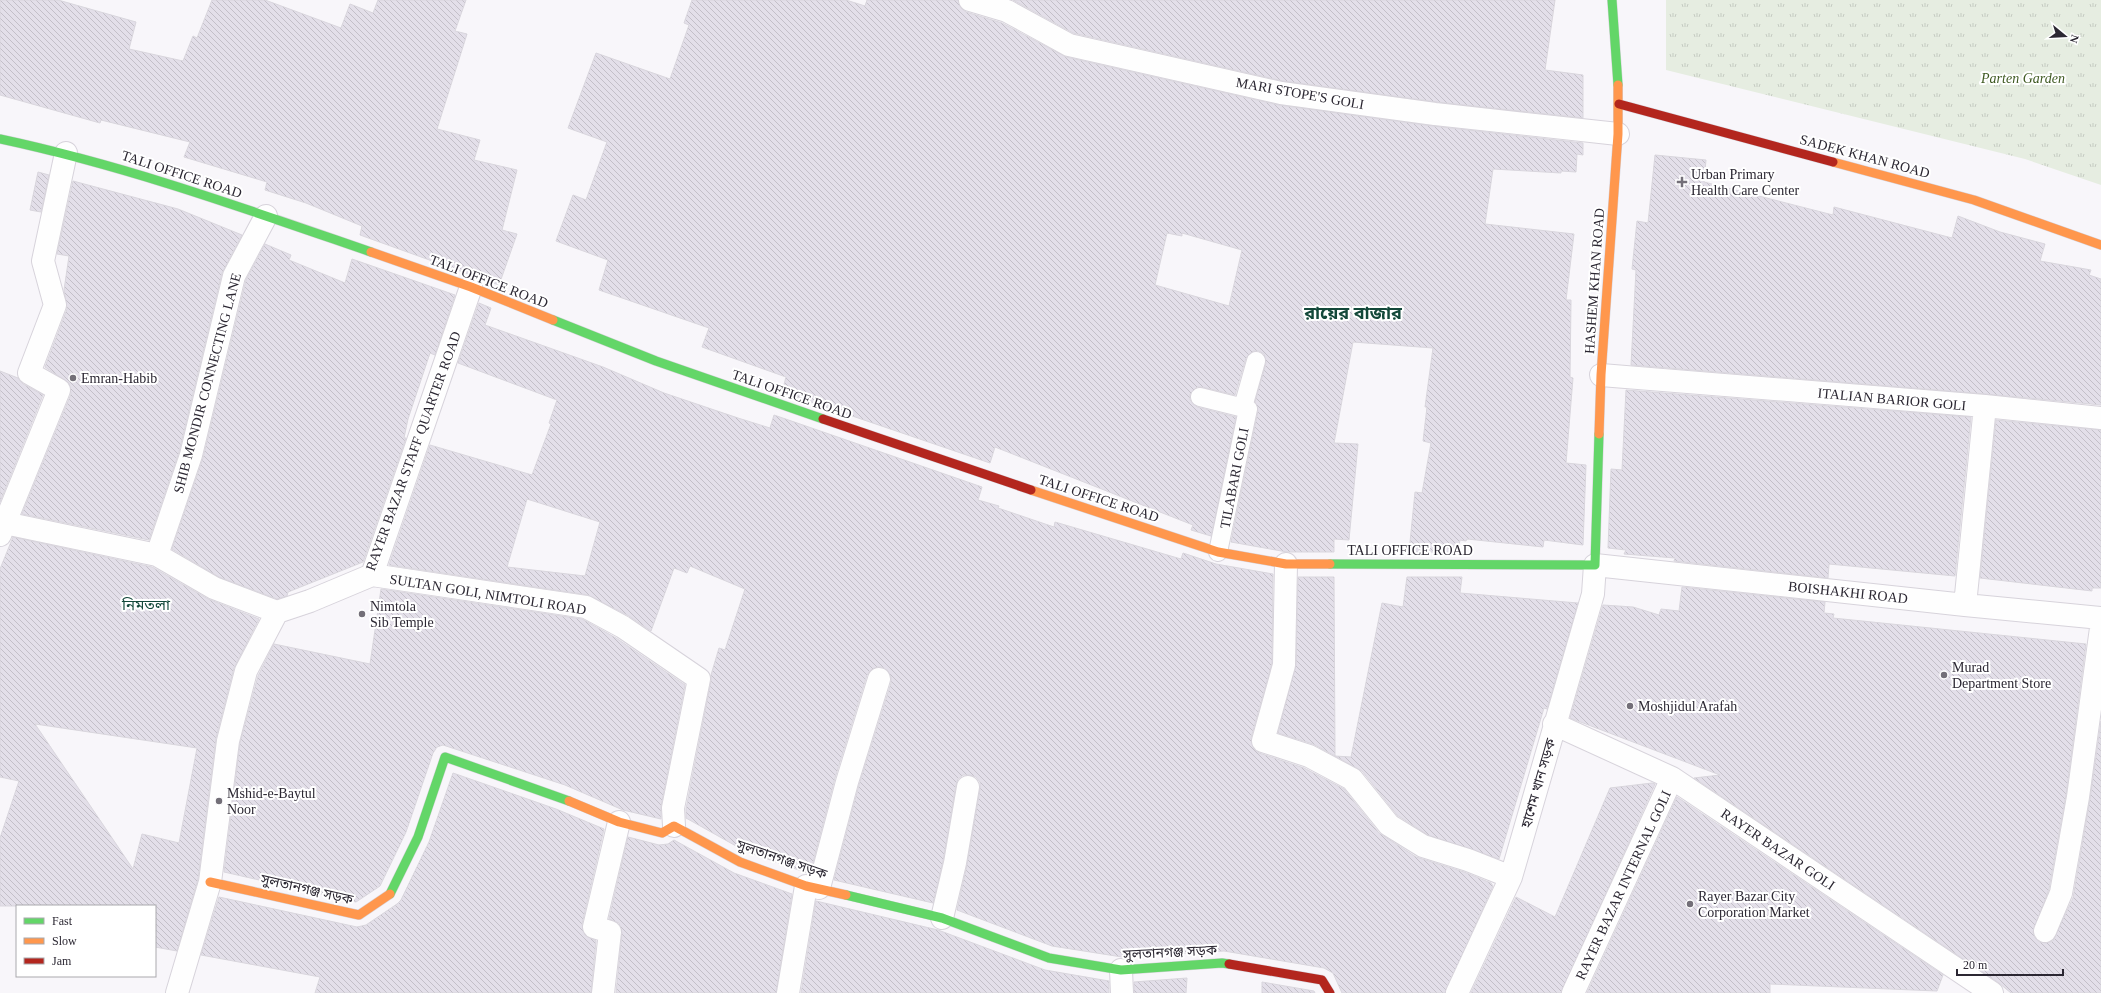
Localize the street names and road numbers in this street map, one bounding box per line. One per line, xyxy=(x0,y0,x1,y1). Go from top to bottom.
street label: MARI STOPE'S GOLI xyxy=(1235,75,1365,112)
street label: SADEK KHAN ROAD xyxy=(1798,132,1931,181)
street label: TALI OFFICE ROAD xyxy=(120,148,244,201)
street label: HASHEM KHAN ROAD xyxy=(1582,208,1607,354)
street label: TALI OFFICE ROAD xyxy=(427,252,550,311)
street label: SHIB MONDIR CONNECTING LANE xyxy=(171,271,244,495)
street label: RAYER BAZAR STAFF QUARTER ROAD xyxy=(363,330,464,573)
street label: TALI OFFICE ROAD xyxy=(730,367,854,422)
street label: ITALIAN BARIOR GOLI xyxy=(1817,386,1967,413)
street label: TILABARI GOLI xyxy=(1217,426,1252,530)
street label: TALI OFFICE ROAD xyxy=(1037,472,1161,525)
street label: TALI OFFICE ROAD xyxy=(1347,543,1473,558)
street label: SULTAN GOLI, NIMTOLI ROAD xyxy=(389,572,587,617)
street label: BOISHAKHI ROAD xyxy=(1787,579,1908,606)
street label: হাশেম খান সড়ক xyxy=(1518,736,1559,830)
street label: RAYER BAZAR INTERNAL GOLI xyxy=(1573,788,1674,982)
street label: RAYER BAZAR GOLI xyxy=(1718,806,1838,893)
street label: সুলতানগঞ্জ সড়ক xyxy=(734,837,829,883)
street label: সুলতানগঞ্জ সড়ক xyxy=(258,871,355,909)
street label: সুলতানগঞ্জ সড়ক xyxy=(1122,943,1218,964)

